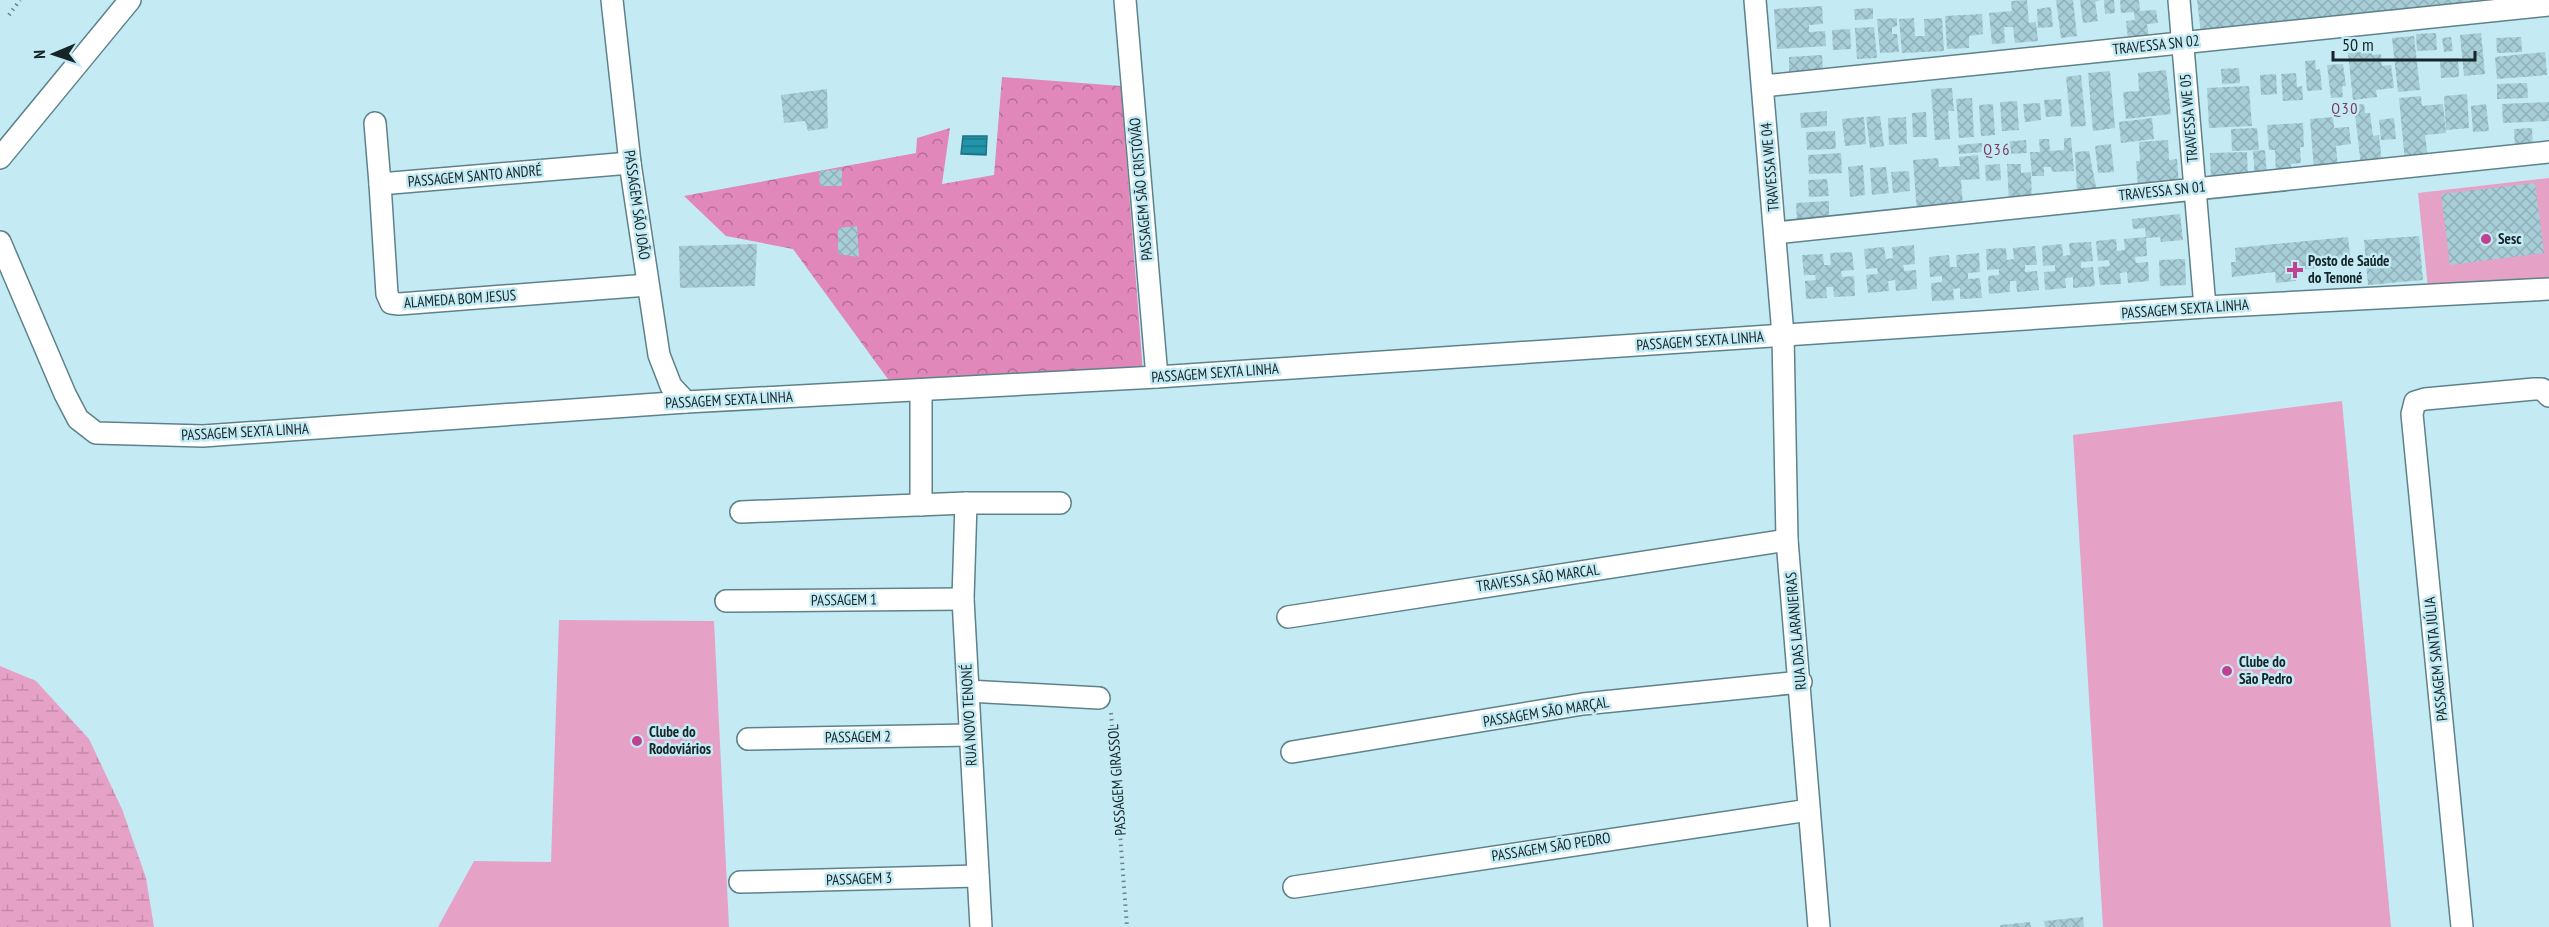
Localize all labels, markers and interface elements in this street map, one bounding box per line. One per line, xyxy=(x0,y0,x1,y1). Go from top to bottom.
north arrow xyxy=(24,24,84,84)
scale bar xyxy=(2333,24,2476,62)
street label: TRAVESSA SN 02 xyxy=(2112,30,2200,59)
text: 50 m xyxy=(2342,33,2374,56)
text: N xyxy=(29,50,49,59)
street label: TRAVESSA WE 05 xyxy=(2175,73,2202,163)
district label: Q30 xyxy=(2331,98,2359,118)
street label: PASSAGEM SÃO CRISTÓVÃO xyxy=(1125,117,1156,261)
street label: TRAVESSA WE 04 xyxy=(1756,122,1783,212)
district label: Q36 xyxy=(1983,139,2011,159)
street label: PASSAGEM SÃO JOÃO xyxy=(620,149,655,261)
street label: PASSAGEM SANTO ANDRÉ xyxy=(407,160,543,191)
street label: TRAVESSA SN 01 xyxy=(2118,176,2206,205)
place label: Sesc xyxy=(2498,229,2522,248)
marker: Sesc xyxy=(2479,232,2493,246)
place label: Posto de Saúde do Tenoné xyxy=(2308,251,2389,287)
marker: Posto de Saúde do Tenoné xyxy=(2286,261,2304,279)
street label: ALAMEDA BOM JESUS xyxy=(403,285,517,312)
street label: PASSAGEM SEXTA LINHA xyxy=(2121,295,2250,322)
street label: PASSAGEM SEXTA LINHA xyxy=(1636,327,1765,354)
street label: PASSAGEM SEXTA LINHA xyxy=(1151,359,1280,386)
street label: PASSAGEM SEXTA LINHA xyxy=(665,387,794,412)
street label: PASSAGEM SEXTA LINHA xyxy=(181,419,310,444)
street label: TRAVESSA SÃO MARCAL xyxy=(1475,559,1601,596)
street label: RUA DAS LARANJEIRAS xyxy=(1781,571,1810,691)
street label: PASSAGEM 1 xyxy=(811,589,877,610)
street label: PASSAGEM SANTA JÚLIA xyxy=(2419,595,2451,722)
place label: Clube do São Pedro xyxy=(2239,652,2293,688)
street label: RUA NOVO TENONÉ xyxy=(956,663,981,767)
marker: Clube do São Pedro xyxy=(2220,664,2234,678)
street label: PASSAGEM SÃO MARÇAL xyxy=(1482,692,1611,731)
place label: Clube do Rodoviários xyxy=(649,722,711,758)
street label: PASSAGEM GIRASSOL xyxy=(1103,723,1130,836)
street label: PASSAGEM 2 xyxy=(825,726,891,747)
marker: Clube do Rodoviários xyxy=(630,734,644,748)
street label: PASSAGEM SÃO PEDRO xyxy=(1490,828,1612,865)
street label: PASSAGEM 3 xyxy=(826,868,892,889)

